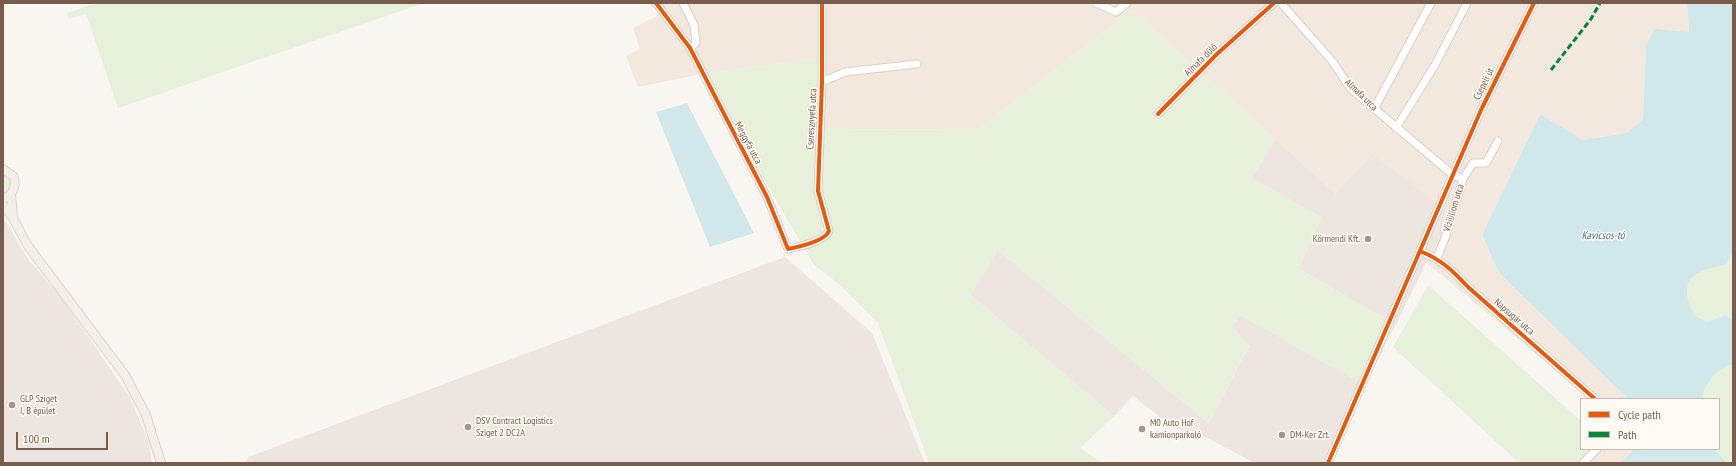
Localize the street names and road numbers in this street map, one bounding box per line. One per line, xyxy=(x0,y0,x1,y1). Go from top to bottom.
street label: Almafa dűlő xyxy=(1182,41,1220,79)
street label: Csepeli út xyxy=(1471,66,1497,102)
street label: Almafa utca xyxy=(1342,77,1380,113)
street label: Cseresznyefa utca xyxy=(804,88,820,150)
street label: Meggyfa utca xyxy=(732,120,764,166)
street label: Vízililiom utca xyxy=(1441,183,1467,233)
street label: Napsugár utca xyxy=(1491,296,1537,338)

